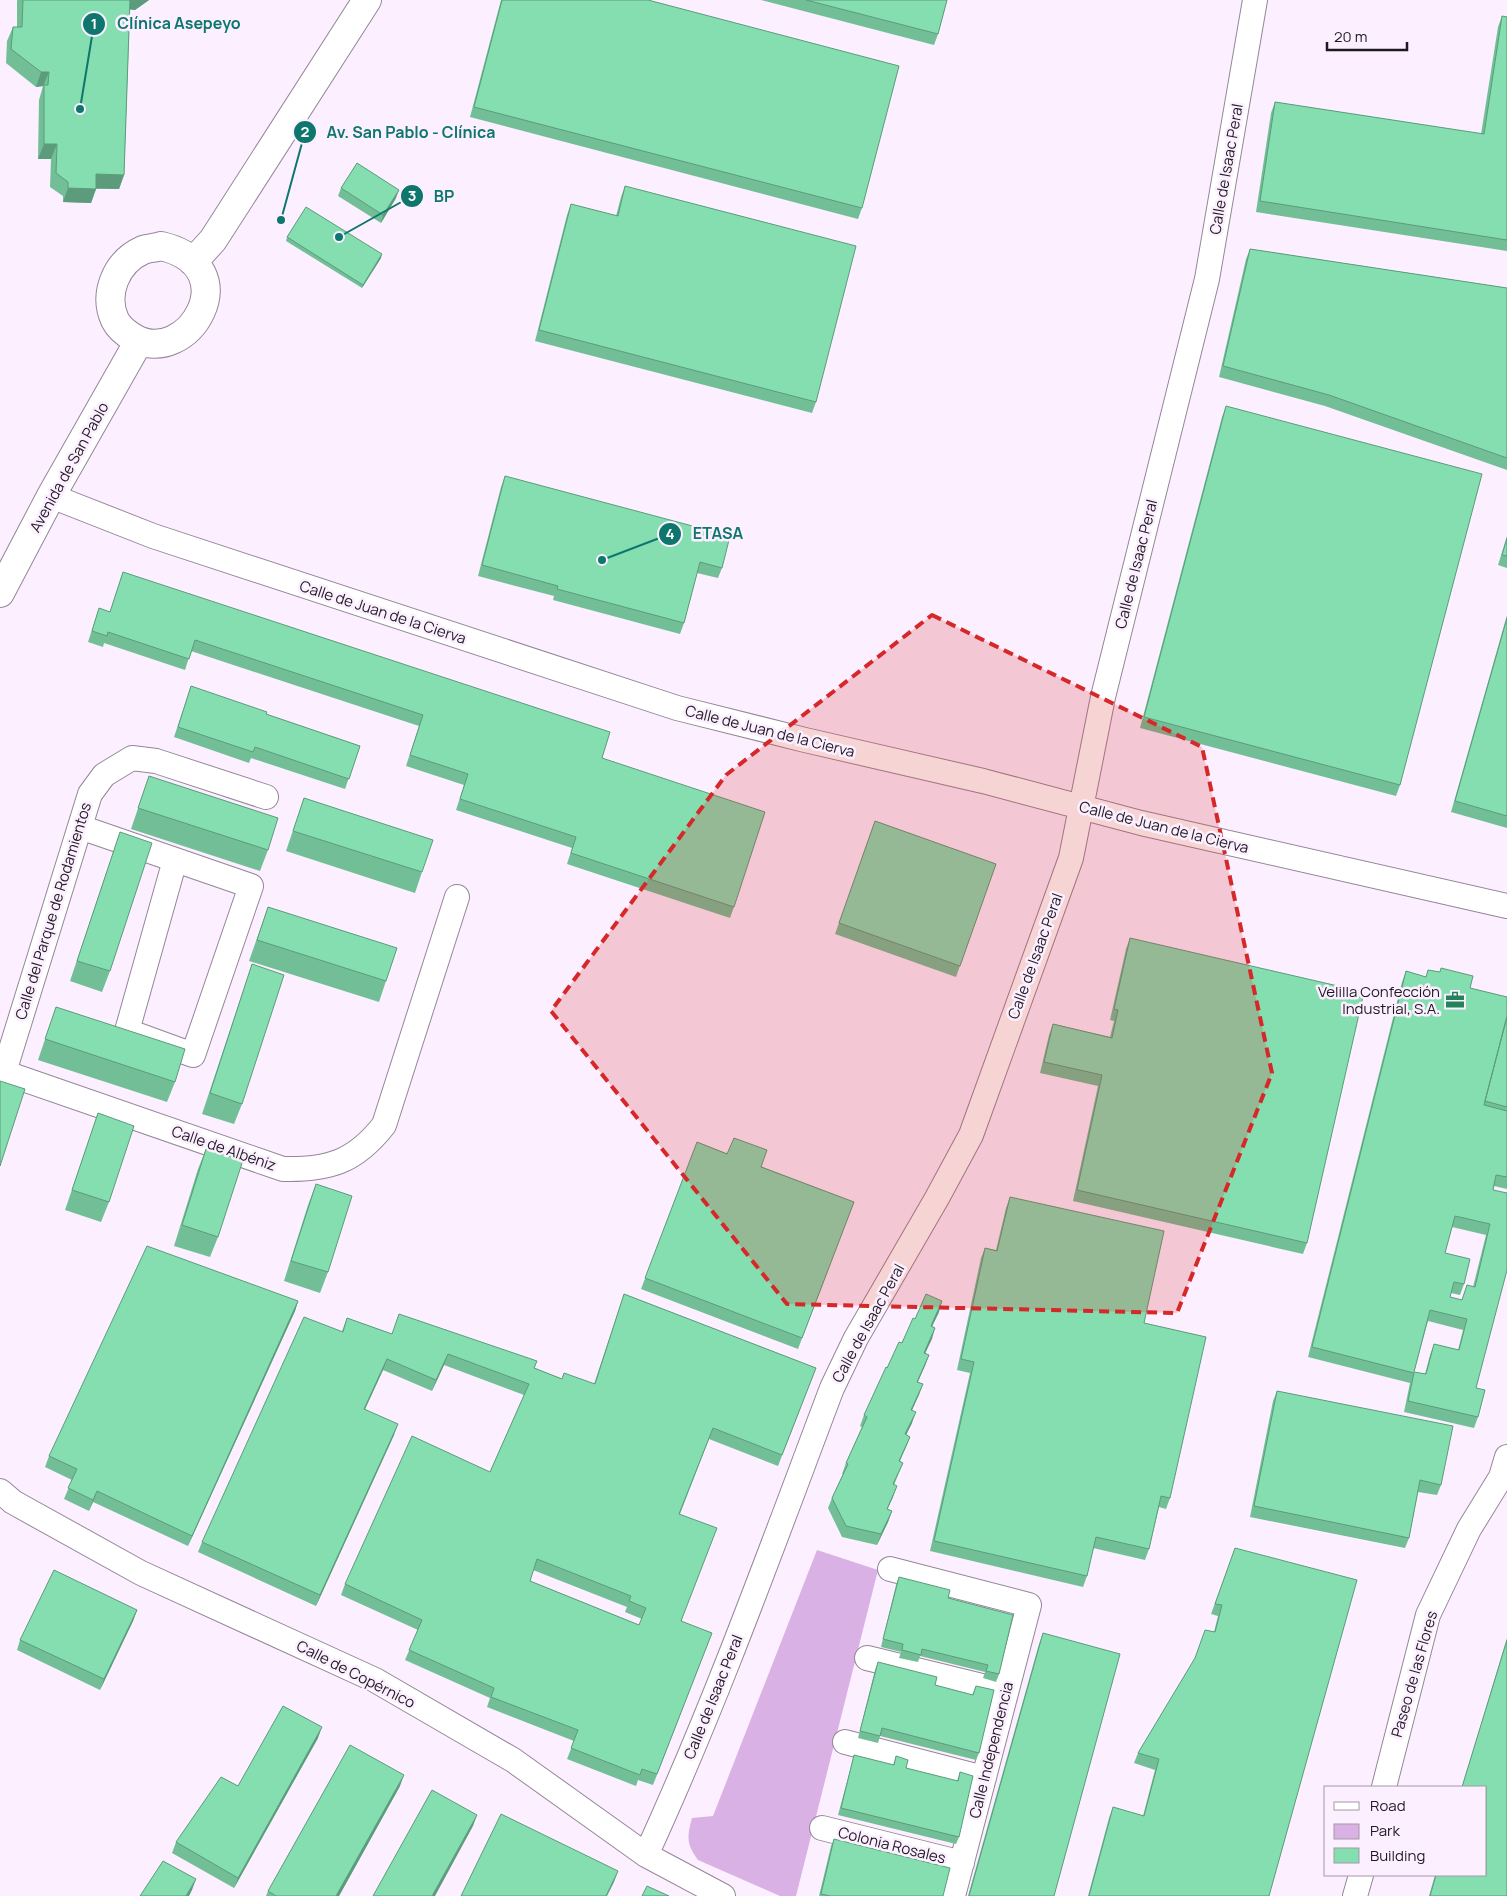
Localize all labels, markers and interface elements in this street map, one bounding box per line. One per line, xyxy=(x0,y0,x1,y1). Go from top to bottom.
callout: Clínica Asepeyo xyxy=(82,8,250,39)
text: Clínica Asepeyo xyxy=(117,12,241,34)
text: 1 xyxy=(91,13,97,34)
scale bar xyxy=(1327,20,1407,52)
text: 20 m xyxy=(1334,26,1367,47)
street label: Calle de Isaac Peral xyxy=(1204,102,1248,236)
callout: Av. San Pablo - Clínica xyxy=(292,117,506,148)
text: 2 xyxy=(301,121,310,142)
text: Av. San Pablo - Clínica xyxy=(327,121,495,143)
callout: BP xyxy=(399,181,464,212)
text: 3 xyxy=(408,185,416,206)
text: BP xyxy=(434,185,454,207)
street label: Avenida de San Pablo xyxy=(24,398,114,536)
street label: Calle de Isaac Peral xyxy=(1110,497,1162,631)
callout: ETASA xyxy=(658,518,753,549)
text: ETASA xyxy=(693,522,743,544)
text: 4 xyxy=(665,523,675,544)
street label: Calle de Juan de la Cierva xyxy=(297,575,469,649)
street label: Calle de Juan de la Cierva xyxy=(683,700,857,762)
street label: Calle de Juan de la Cierva xyxy=(1077,796,1251,858)
street label: Calle del Parque de Rodamientos xyxy=(10,800,96,1022)
street label: Calle de Isaac Peral xyxy=(1002,890,1068,1022)
place label: Velilla Confección Industrial, S.A. xyxy=(1318,981,1440,1019)
office icon: Velilla Confección Industrial, S.A. xyxy=(1444,989,1466,1011)
street label: Calle de Albéniz xyxy=(169,1120,279,1176)
street label: Calle de Isaac Peral xyxy=(827,1260,909,1386)
street label: Paseo de las Flores xyxy=(1386,1608,1442,1740)
street label: Calle de Isaac Peral xyxy=(678,1632,748,1762)
street label: Calle de Copérnico xyxy=(293,1635,419,1713)
street label: Calle Independencia xyxy=(964,1679,1018,1821)
legend xyxy=(1324,1786,1487,1876)
text: Road xyxy=(1370,1795,1406,1816)
text: Park xyxy=(1370,1820,1400,1841)
street label: Colonia Rosales xyxy=(836,1821,948,1869)
text: Building xyxy=(1370,1845,1425,1866)

